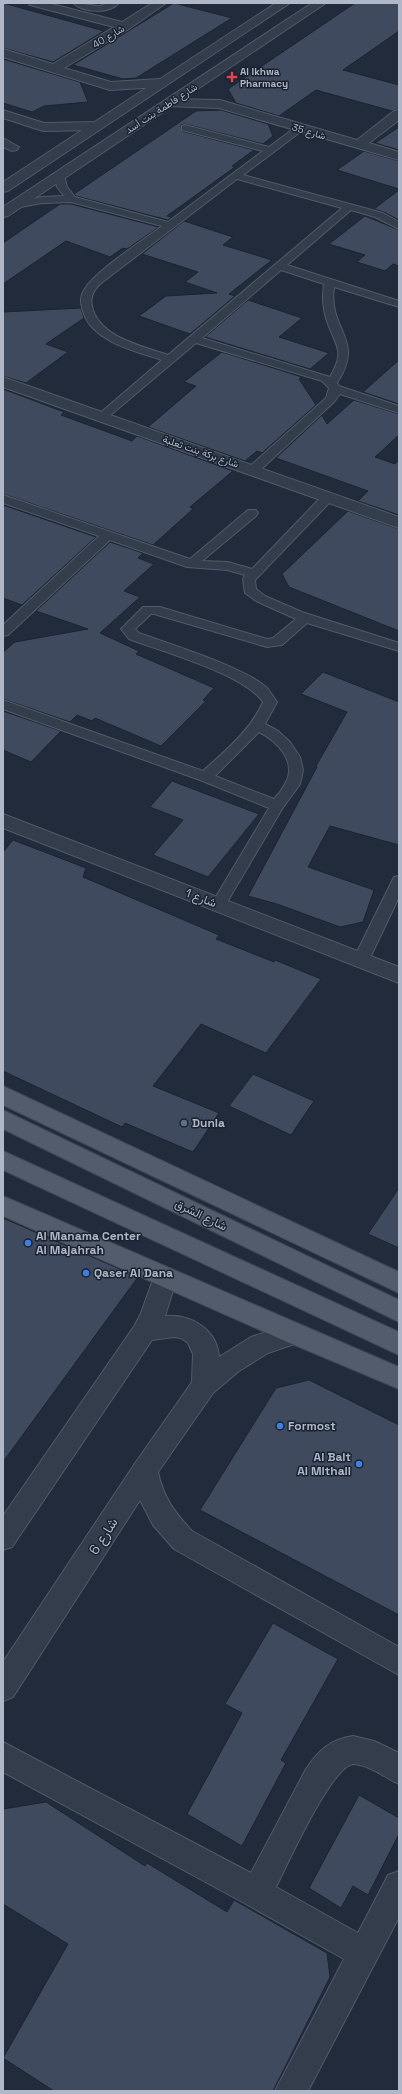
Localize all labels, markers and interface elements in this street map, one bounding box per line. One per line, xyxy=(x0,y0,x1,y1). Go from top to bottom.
street label: شارع 40 xyxy=(90,22,127,51)
place label: Al Ikhwa Pharmacy xyxy=(240,65,288,90)
marker: Al Ikhwa Pharmacy xyxy=(227,72,237,82)
street label: شارع فاطمة بنت أسد xyxy=(123,80,200,137)
street label: شارع 35 xyxy=(290,120,327,143)
street label: شارع بركة بنت ثعلبة xyxy=(161,432,241,471)
street label: شارع 1 xyxy=(183,885,219,912)
place label: Dunia xyxy=(192,1115,225,1131)
marker: Dunia xyxy=(179,1118,189,1128)
street label: شارع الشرق xyxy=(172,1195,230,1235)
place label: Al Manama Center Al Majahrah xyxy=(36,1228,141,1258)
marker: Al Manama Center Al Majahrah xyxy=(23,1238,33,1248)
place label: Qaser Al Dana xyxy=(94,1265,173,1281)
marker: Qaser Al Dana xyxy=(81,1268,91,1278)
place label: Formost xyxy=(288,1418,336,1434)
marker: Formost xyxy=(275,1421,285,1431)
place label: Al Bait Al Mithali xyxy=(297,1449,351,1479)
marker: Al Bait Al Mithali xyxy=(354,1459,364,1469)
street label: شارع 6 xyxy=(84,1514,123,1559)

